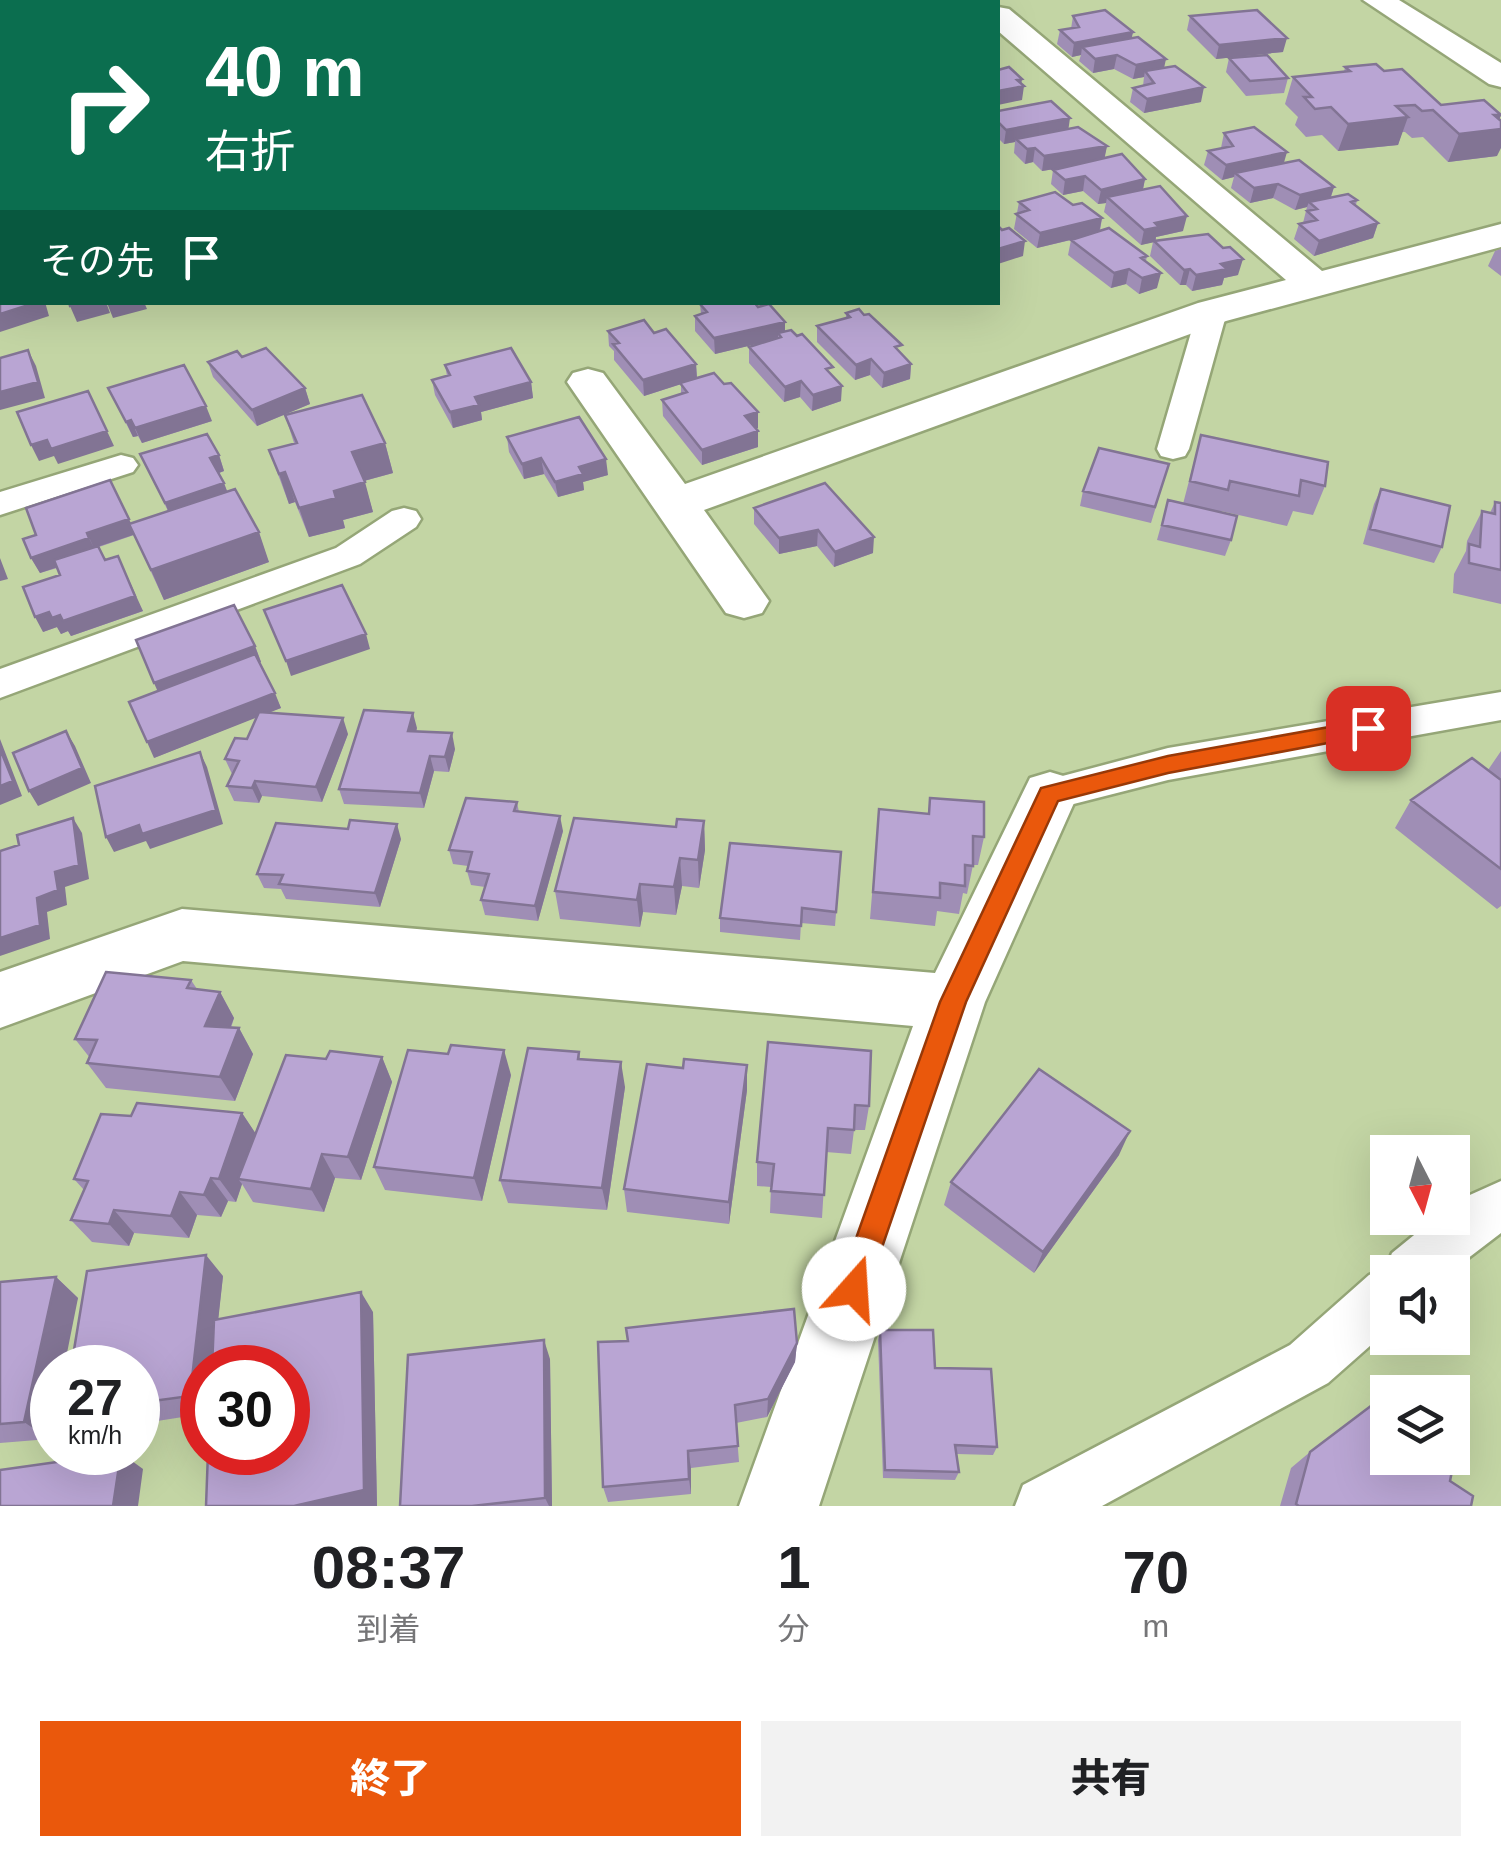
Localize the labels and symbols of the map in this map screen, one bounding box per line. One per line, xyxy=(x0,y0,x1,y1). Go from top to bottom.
pin xyxy=(1326,686,1411,771)
north arrow xyxy=(1370,1135,1470,1235)
position arrow xyxy=(802,1237,906,1341)
speed limit sign: 30 xyxy=(180,1345,310,1475)

